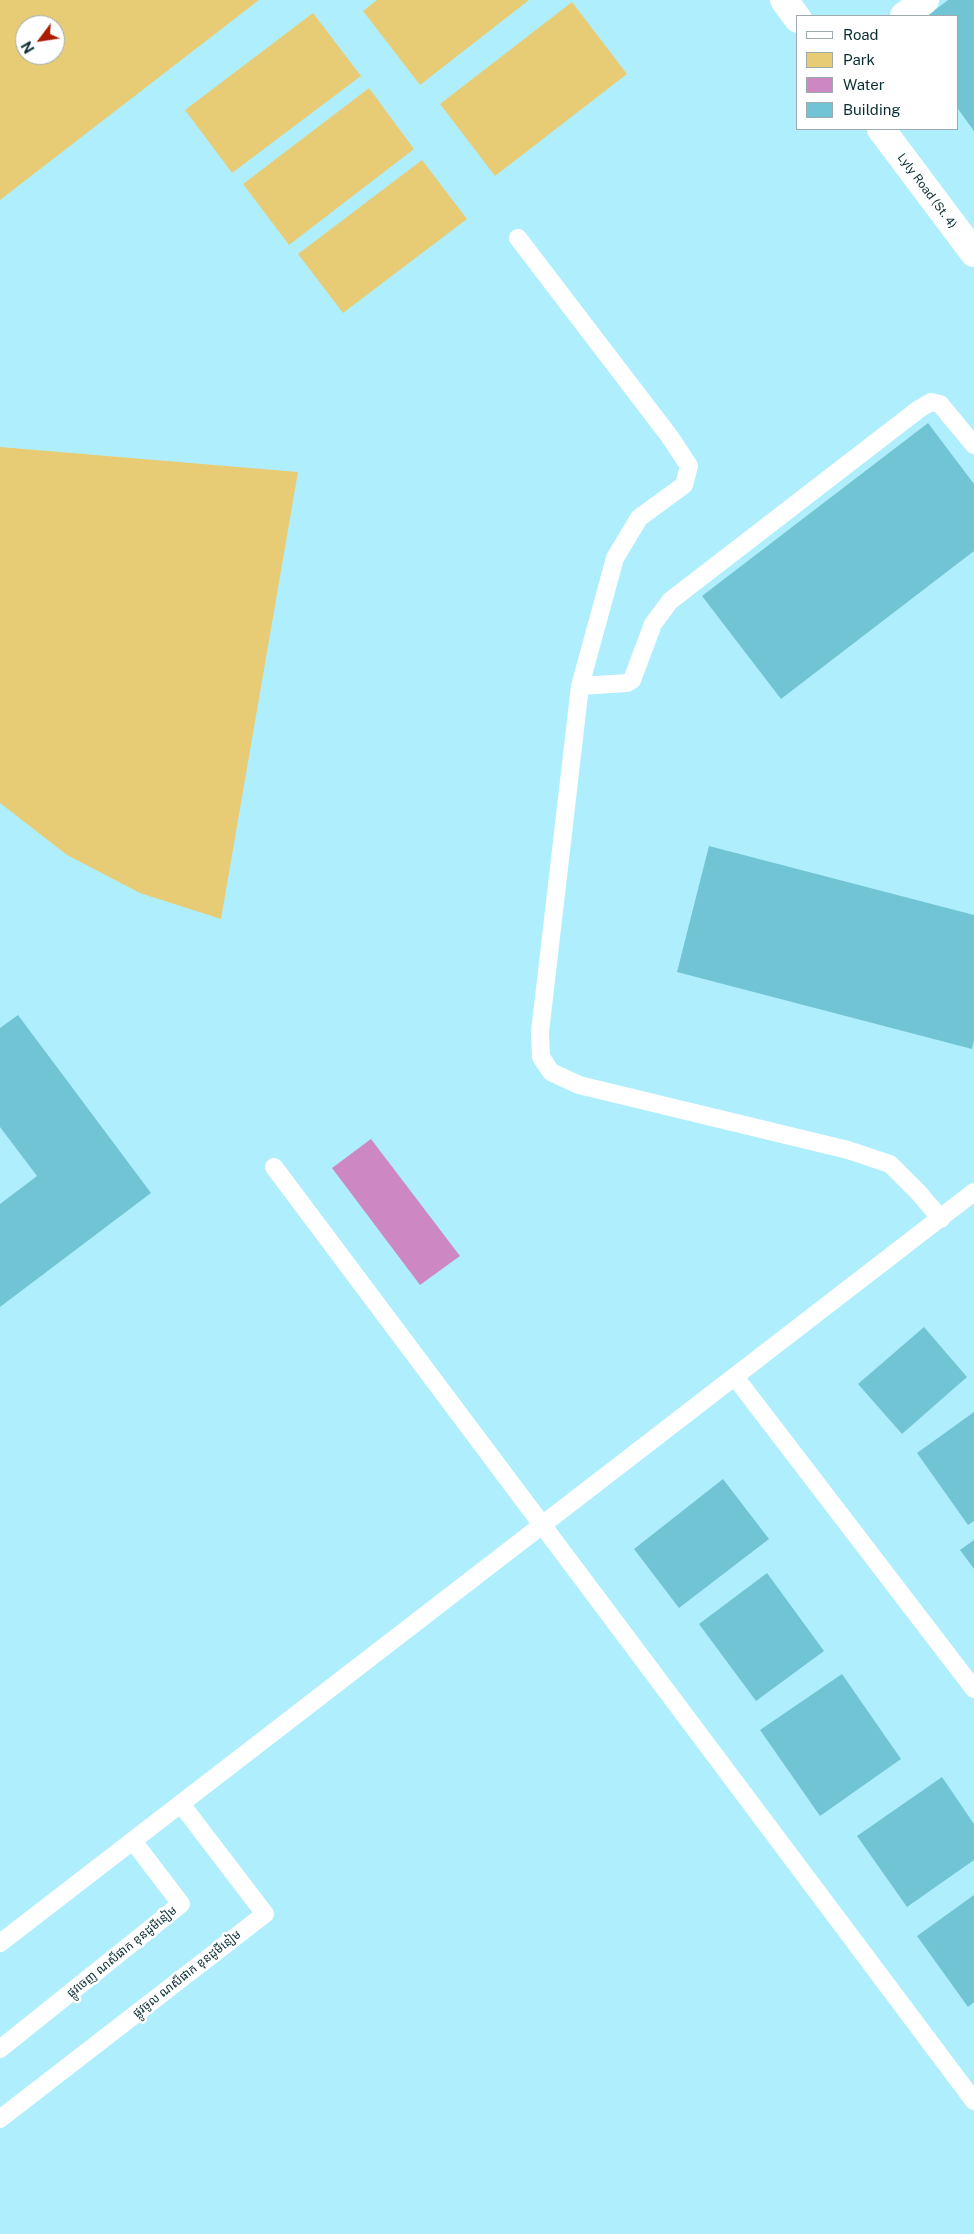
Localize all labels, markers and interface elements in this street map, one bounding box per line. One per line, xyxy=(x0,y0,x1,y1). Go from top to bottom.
north arrow xyxy=(15,15,65,65)
legend xyxy=(796,15,959,130)
text: Road xyxy=(843,26,879,43)
text: N xyxy=(18,38,38,56)
text: Park xyxy=(843,51,875,68)
text: Water xyxy=(843,76,885,93)
text: Building xyxy=(843,101,901,118)
street label: Lyly Road (St. 4) xyxy=(894,151,960,231)
street label: ផ្លូវចេញ ណស៏ផាក ខុនដូមីនៀម xyxy=(64,1903,180,2001)
street label: ផ្លូវចូល ណស៏ផាក ខុនដូមីនៀម xyxy=(130,1927,244,2021)

